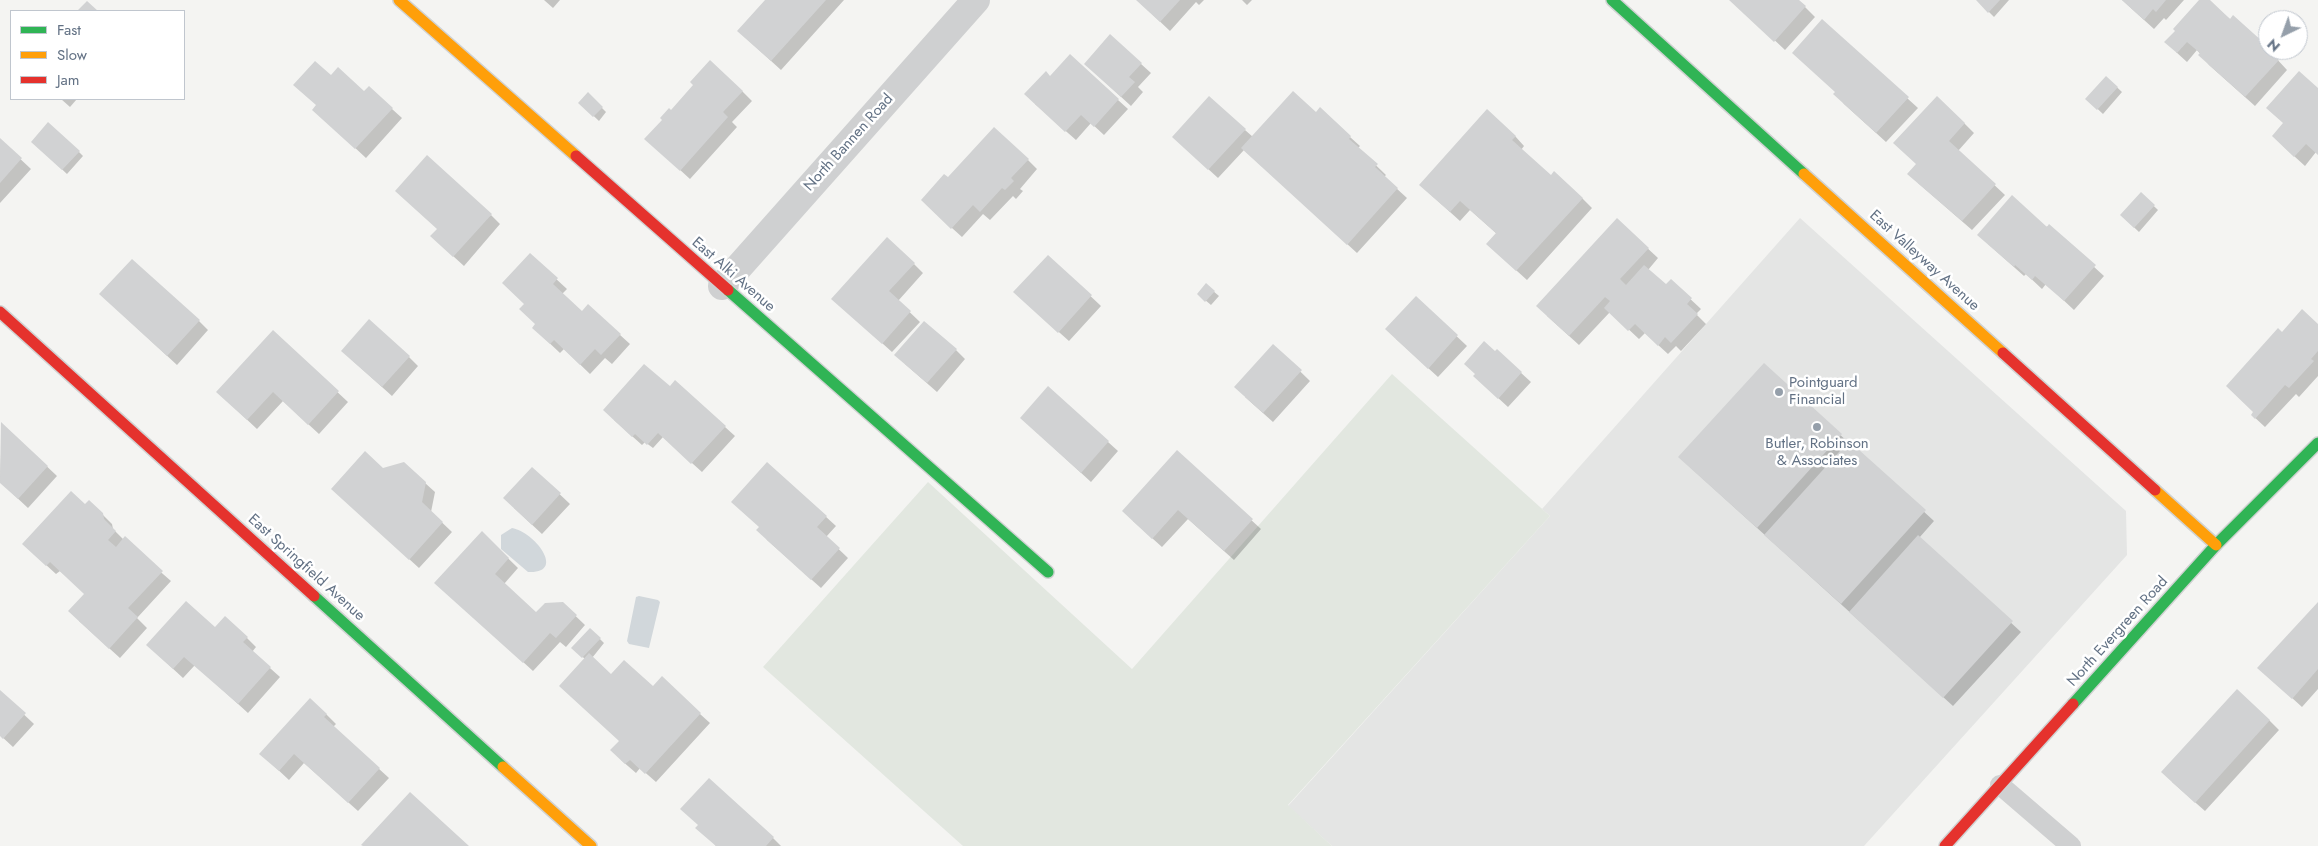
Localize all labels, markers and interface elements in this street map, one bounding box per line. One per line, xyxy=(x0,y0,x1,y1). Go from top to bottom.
legend xyxy=(10,10,185,100)
north arrow xyxy=(2258,10,2308,60)
text: Fast xyxy=(57,19,81,41)
text: N xyxy=(2263,34,2284,57)
text: Slow xyxy=(57,44,87,66)
text: Jam xyxy=(57,69,80,91)
street label: North Bannen Road xyxy=(801,91,897,195)
street label: East Valleyway Avenue xyxy=(1865,207,1983,315)
street label: East Alki Avenue xyxy=(688,234,778,316)
place label: Pointguard Financial xyxy=(1789,374,1858,409)
marker: Pointguard Financial xyxy=(1773,386,1785,398)
marker: Butler, Robinson & Associates xyxy=(1811,421,1823,433)
place label: Butler, Robinson & Associates xyxy=(1765,435,1869,470)
street label: East Springfield Avenue xyxy=(244,511,368,625)
street label: North Evergreen Road xyxy=(2064,573,2172,691)

